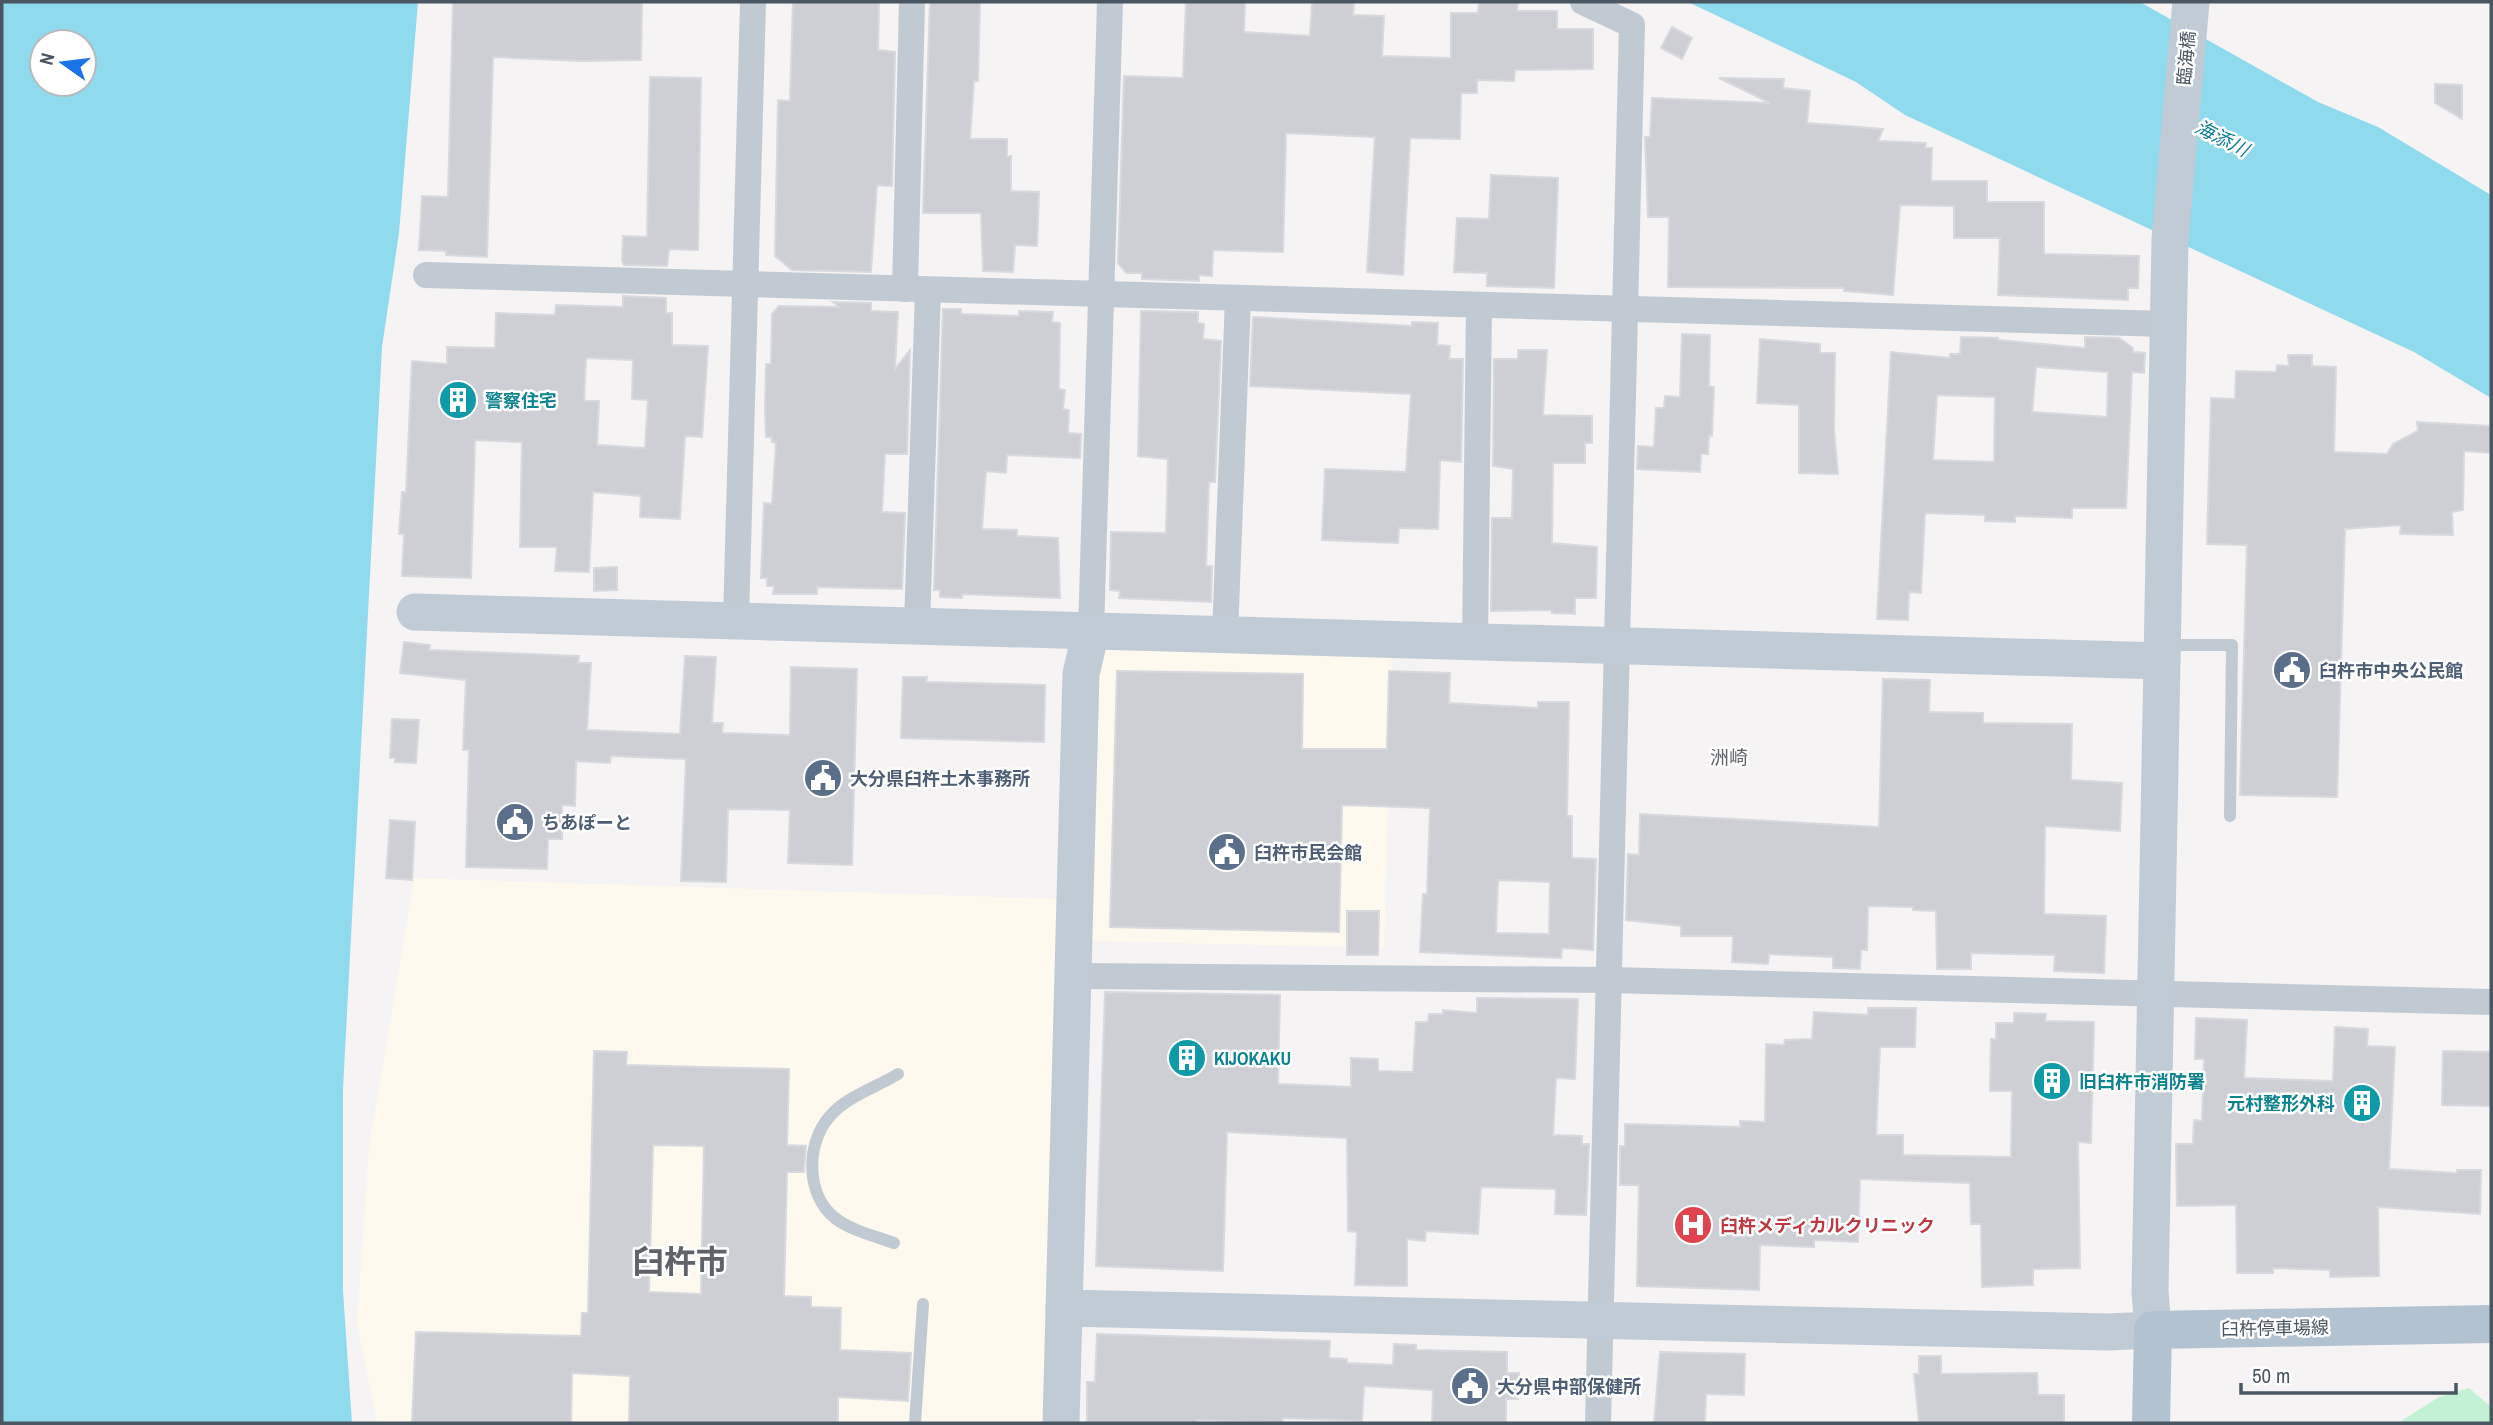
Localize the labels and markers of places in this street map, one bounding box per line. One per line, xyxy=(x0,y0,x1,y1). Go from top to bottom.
building icon: 警察住宅 xyxy=(437,379,479,421)
place label: 警察住宅 xyxy=(485,388,557,413)
public building icon: 臼杵市中央公民館 xyxy=(2271,649,2313,691)
place label: 臼杵市中央公民館 xyxy=(2319,658,2463,683)
public building icon: 大分県臼杵土木事務所 xyxy=(802,757,844,799)
place label: 大分県臼杵土木事務所 xyxy=(850,766,1030,791)
public building icon: ちあぽーと xyxy=(494,801,536,843)
place label: ちあぽーと xyxy=(542,810,632,835)
public building icon: 臼杵市民会館 xyxy=(1206,831,1248,873)
place label: 臼杵市民会館 xyxy=(1254,840,1362,865)
building icon: KIJOKAKU xyxy=(1166,1037,1208,1079)
place label: KIJOKAKU xyxy=(1214,1046,1291,1071)
building icon: 旧臼杵市消防署 xyxy=(2031,1060,2073,1102)
place label: 旧臼杵市消防署 xyxy=(2079,1069,2205,1094)
building icon: 元村整形外科 xyxy=(2341,1082,2383,1124)
place label: 元村整形外科 xyxy=(2227,1091,2335,1116)
hospital icon: 臼杵メディカルクリニック xyxy=(1672,1204,1714,1246)
place label: 臼杵メディカルクリニック xyxy=(1720,1213,1935,1238)
public building icon: 大分県中部保健所 xyxy=(1449,1365,1491,1407)
place label: 大分県中部保健所 xyxy=(1497,1374,1641,1399)

